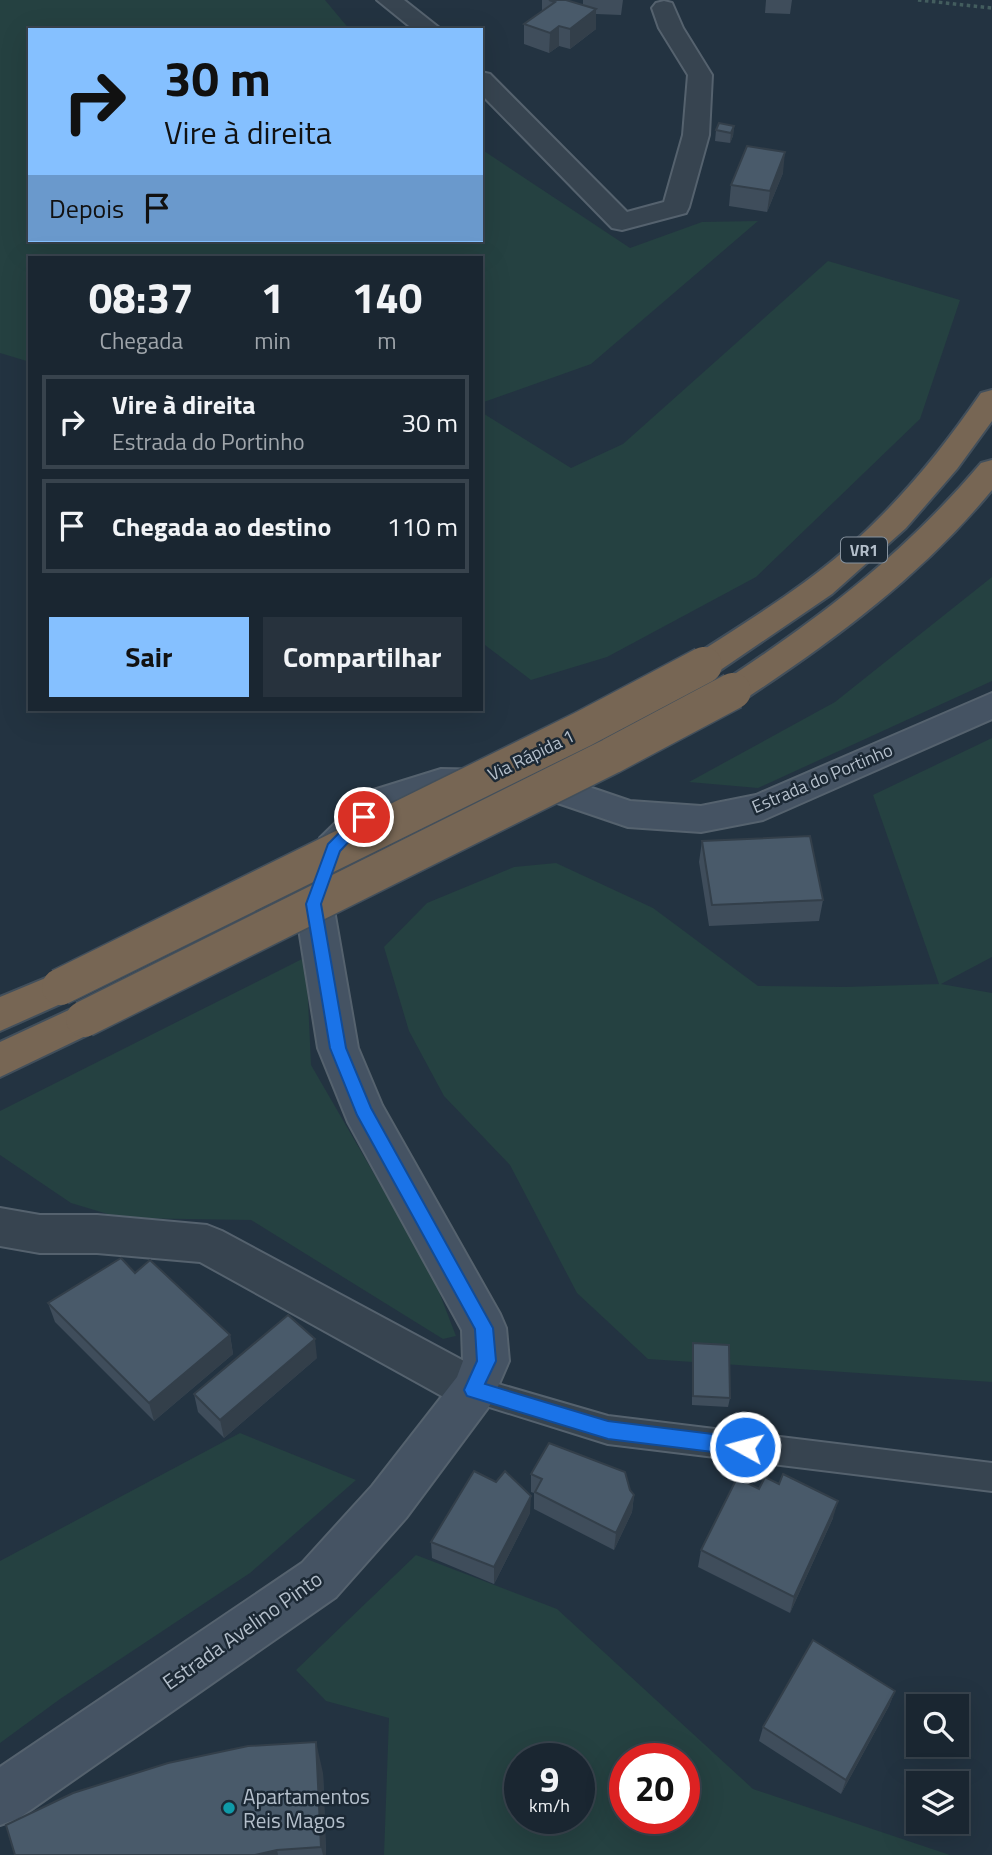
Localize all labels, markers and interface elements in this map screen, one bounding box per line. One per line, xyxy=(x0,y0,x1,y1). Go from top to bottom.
text: 30 m xyxy=(164,40,271,115)
icon: right xyxy=(49,56,140,147)
text: Vire à direita xyxy=(164,108,332,156)
text: Depois xyxy=(49,189,124,228)
icon: arrive xyxy=(138,189,176,227)
text: 08:37 xyxy=(89,265,194,329)
text: 1 xyxy=(261,265,284,329)
text: 140 xyxy=(352,265,422,329)
text: Chegada xyxy=(99,323,183,358)
text: min xyxy=(254,323,291,358)
text: m xyxy=(377,323,397,358)
text: Vire à direita xyxy=(112,385,255,424)
icon: right xyxy=(53,403,91,441)
text: 30 m xyxy=(401,403,458,442)
text: Estrada do Portinho xyxy=(112,424,305,459)
icon: arrive xyxy=(53,507,91,545)
text: Chegada ao destino xyxy=(112,507,331,546)
text: 110 m xyxy=(387,507,458,546)
road number: VR1 xyxy=(841,538,887,562)
button: Sair xyxy=(49,617,249,697)
button: Compartilhar xyxy=(263,617,462,697)
street label: Via Rápida 1 xyxy=(483,722,579,788)
street label: Estrada do Portinho xyxy=(747,736,897,820)
pin xyxy=(334,787,394,847)
icon: arrive xyxy=(345,798,383,836)
position arrow xyxy=(708,1410,782,1484)
street label: Estrada Avelino Pinto xyxy=(156,1563,328,1697)
map controls xyxy=(906,1694,969,1834)
button: search xyxy=(906,1694,969,1757)
speed limit sign: 20 xyxy=(609,1743,700,1834)
text: 9 xyxy=(540,1752,559,1806)
button: layers xyxy=(906,1771,969,1834)
place label: Apartamentos Reis Magos xyxy=(243,1780,370,1836)
text: km/h xyxy=(529,1792,570,1819)
marker: Apartamentos Reis Magos xyxy=(221,1800,237,1816)

